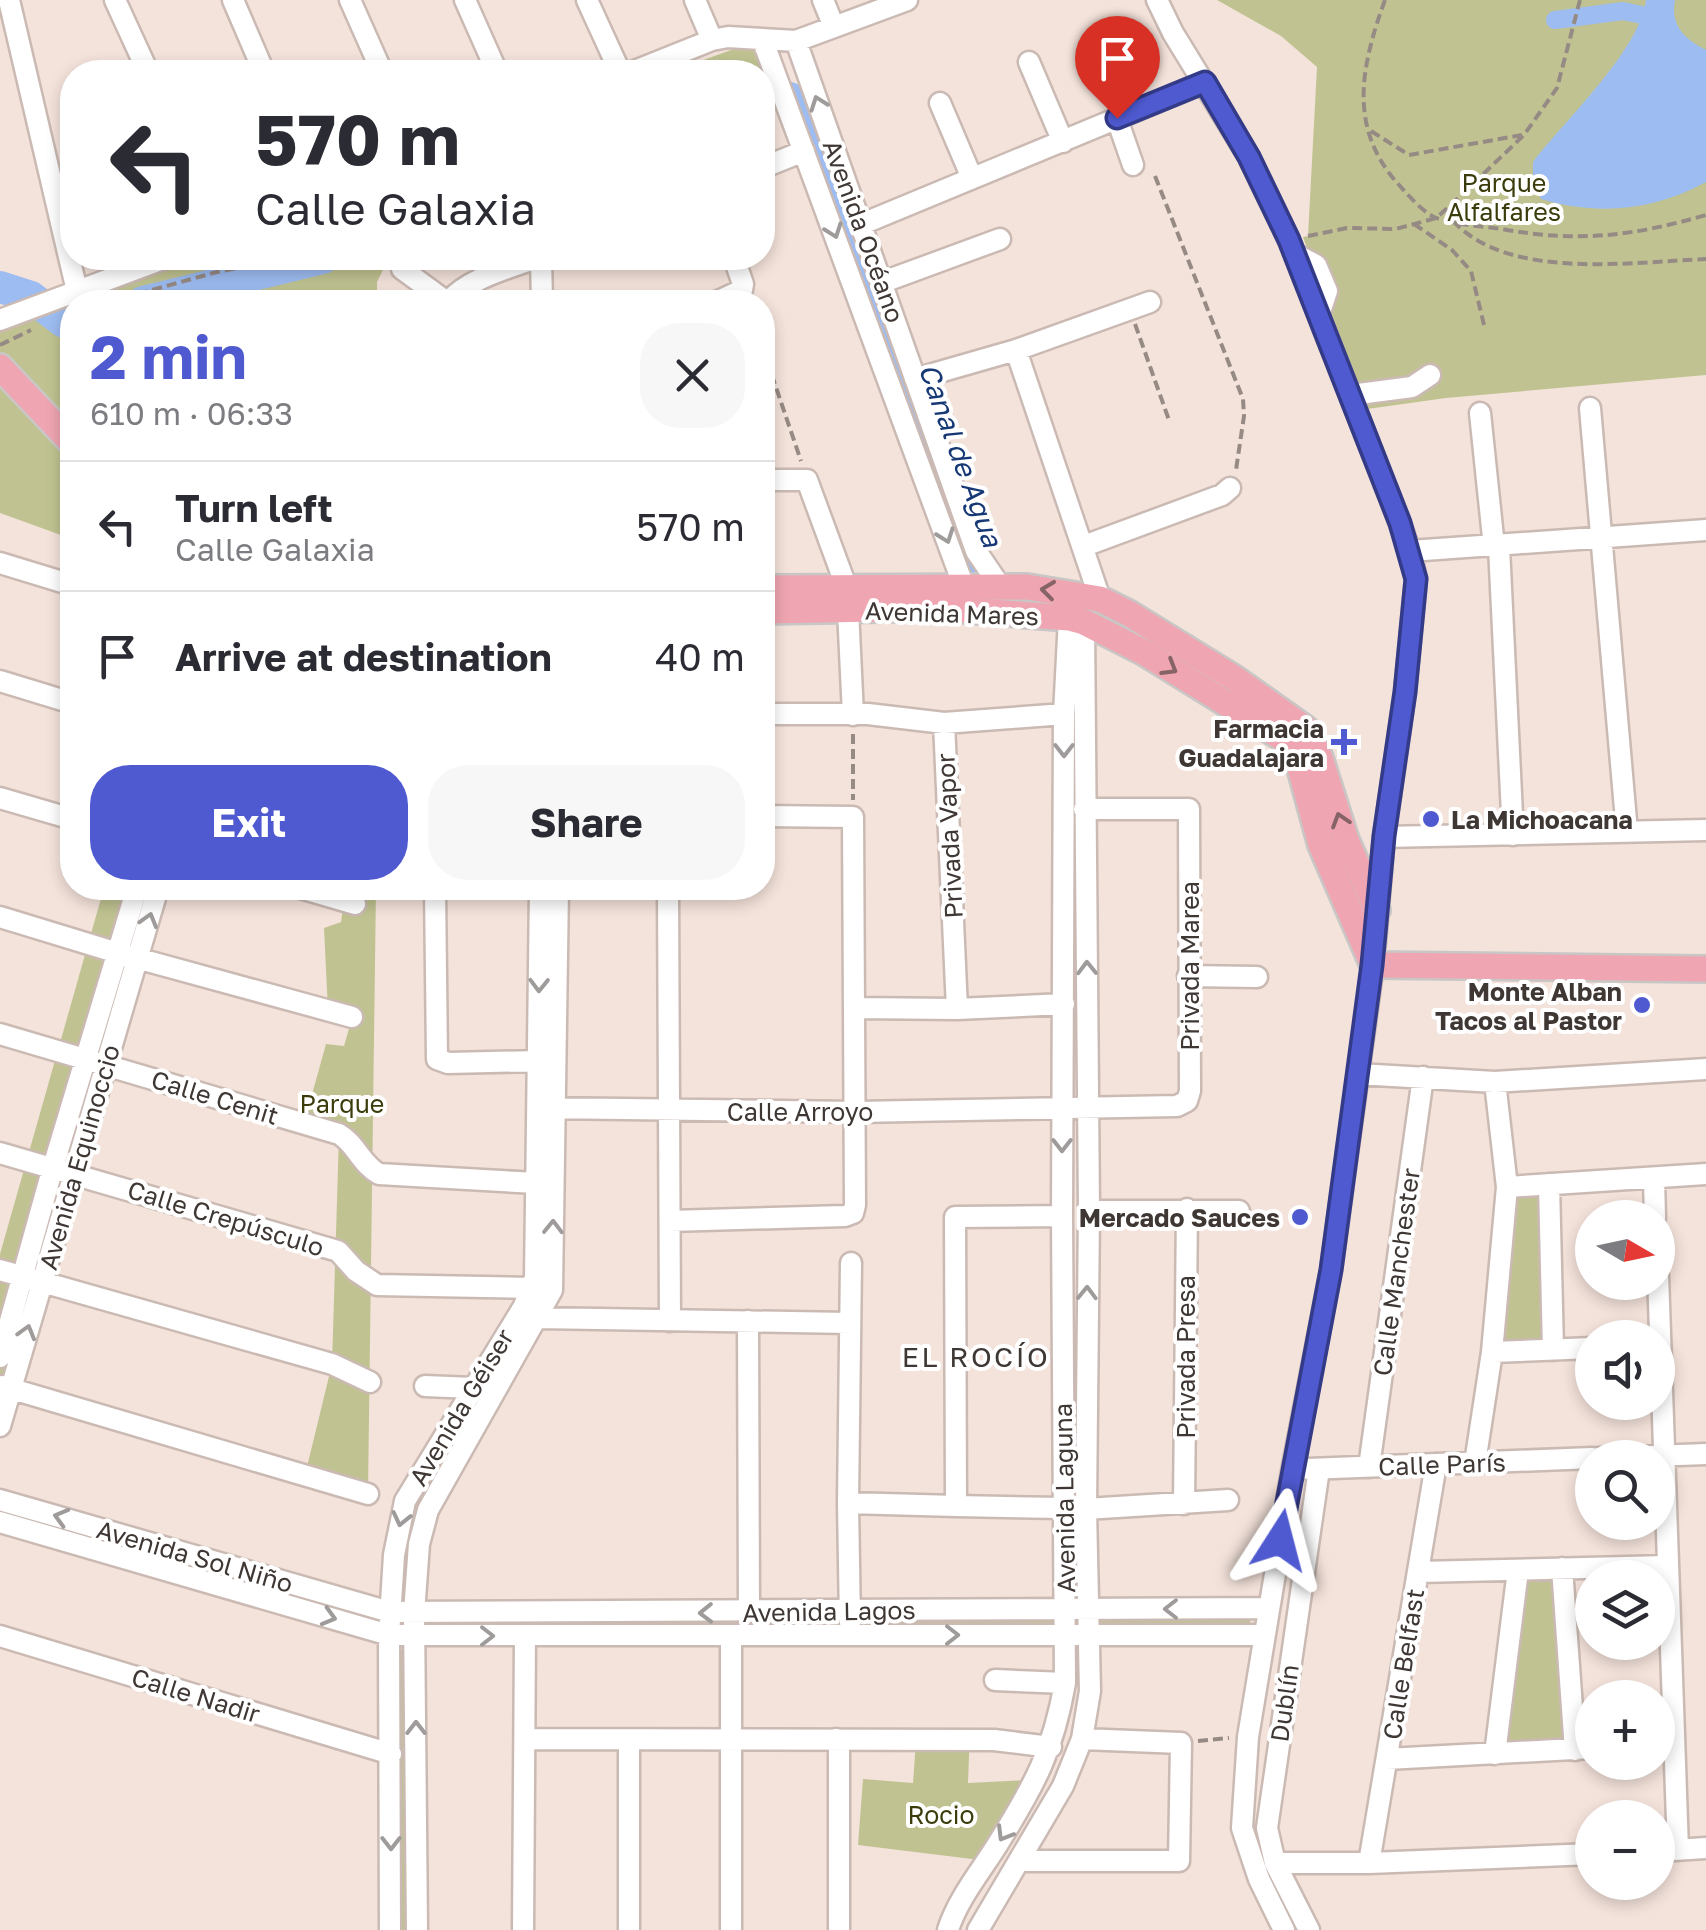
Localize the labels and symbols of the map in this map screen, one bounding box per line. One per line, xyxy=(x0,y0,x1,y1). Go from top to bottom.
pin xyxy=(1075,16,1160,119)
one-way arrow xyxy=(809,96,830,113)
street label: Avenida Océano xyxy=(817,135,911,327)
park label: Parque Alfalfares xyxy=(1447,167,1561,227)
one-way arrow xyxy=(822,221,843,238)
water label: Canal de Agua xyxy=(913,359,1010,552)
one-way arrow xyxy=(934,526,955,543)
one-way arrow xyxy=(1039,580,1056,601)
street label: Avenida Mares xyxy=(865,594,1039,632)
one-way arrow xyxy=(1159,656,1177,675)
place label: Farmacia Guadalajara xyxy=(1178,713,1324,773)
marker: Farmacia Guadalajara xyxy=(1333,731,1355,753)
one-way arrow xyxy=(1053,744,1075,759)
street label: Privada Vapor xyxy=(929,752,969,919)
place label: La Michoacana xyxy=(1451,804,1633,835)
marker: La Michoacana xyxy=(1420,808,1442,830)
one-way arrow xyxy=(1331,812,1352,829)
street label: Privada Marea xyxy=(1174,881,1205,1051)
one-way arrow xyxy=(137,911,158,929)
one-way arrow xyxy=(1076,959,1098,974)
place label: Monte Alban Tacos al Pastor xyxy=(1435,976,1622,1036)
one-way arrow xyxy=(528,978,550,993)
marker: Monte Alban Tacos al Pastor xyxy=(1631,994,1653,1016)
street label: Avenida Equinoccio xyxy=(32,1041,126,1273)
street label: Calle Cenit xyxy=(148,1063,282,1131)
park label: Parque xyxy=(300,1088,384,1119)
street label: Calle Arroyo xyxy=(727,1096,873,1127)
one-way arrow xyxy=(1052,1138,1073,1154)
street label: Calle Manchester xyxy=(1366,1166,1426,1378)
street label: Calle Crepúsculo xyxy=(124,1173,328,1263)
north arrow xyxy=(1575,1200,1675,1300)
place label: Mercado Sauces xyxy=(1079,1202,1280,1233)
marker: Mercado Sauces xyxy=(1289,1206,1311,1228)
one-way arrow xyxy=(542,1218,564,1234)
street label: Privada Presa xyxy=(1170,1275,1201,1439)
one-way arrow xyxy=(1077,1284,1098,1300)
street label: Avenida Géiser xyxy=(402,1323,520,1491)
one-way arrow xyxy=(16,1324,37,1341)
district label: EL ROCÍO xyxy=(902,1340,1050,1373)
street label: Avenida Laguna xyxy=(1047,1403,1081,1593)
street label: Calle París xyxy=(1378,1446,1506,1482)
position arrow xyxy=(1228,1488,1332,1592)
one-way arrow xyxy=(53,1508,70,1529)
one-way arrow xyxy=(392,1510,413,1527)
street label: Avenida Sol Niño xyxy=(93,1513,297,1599)
street label: Calle Belfast xyxy=(1376,1586,1430,1742)
street label: Avenida Lagos xyxy=(742,1594,916,1628)
one-way arrow xyxy=(1163,1598,1178,1620)
one-way arrow xyxy=(698,1602,714,1623)
one-way arrow xyxy=(320,1606,337,1627)
one-way arrow xyxy=(944,1624,960,1646)
one-way arrow xyxy=(480,1625,495,1647)
street label: Calle Nadir xyxy=(128,1661,264,1729)
street label: Dublín xyxy=(1263,1662,1305,1744)
one-way arrow xyxy=(405,1719,427,1734)
park label: Rocio xyxy=(907,1799,975,1830)
one-way arrow xyxy=(997,1823,1016,1841)
one-way arrow xyxy=(380,1835,401,1851)

